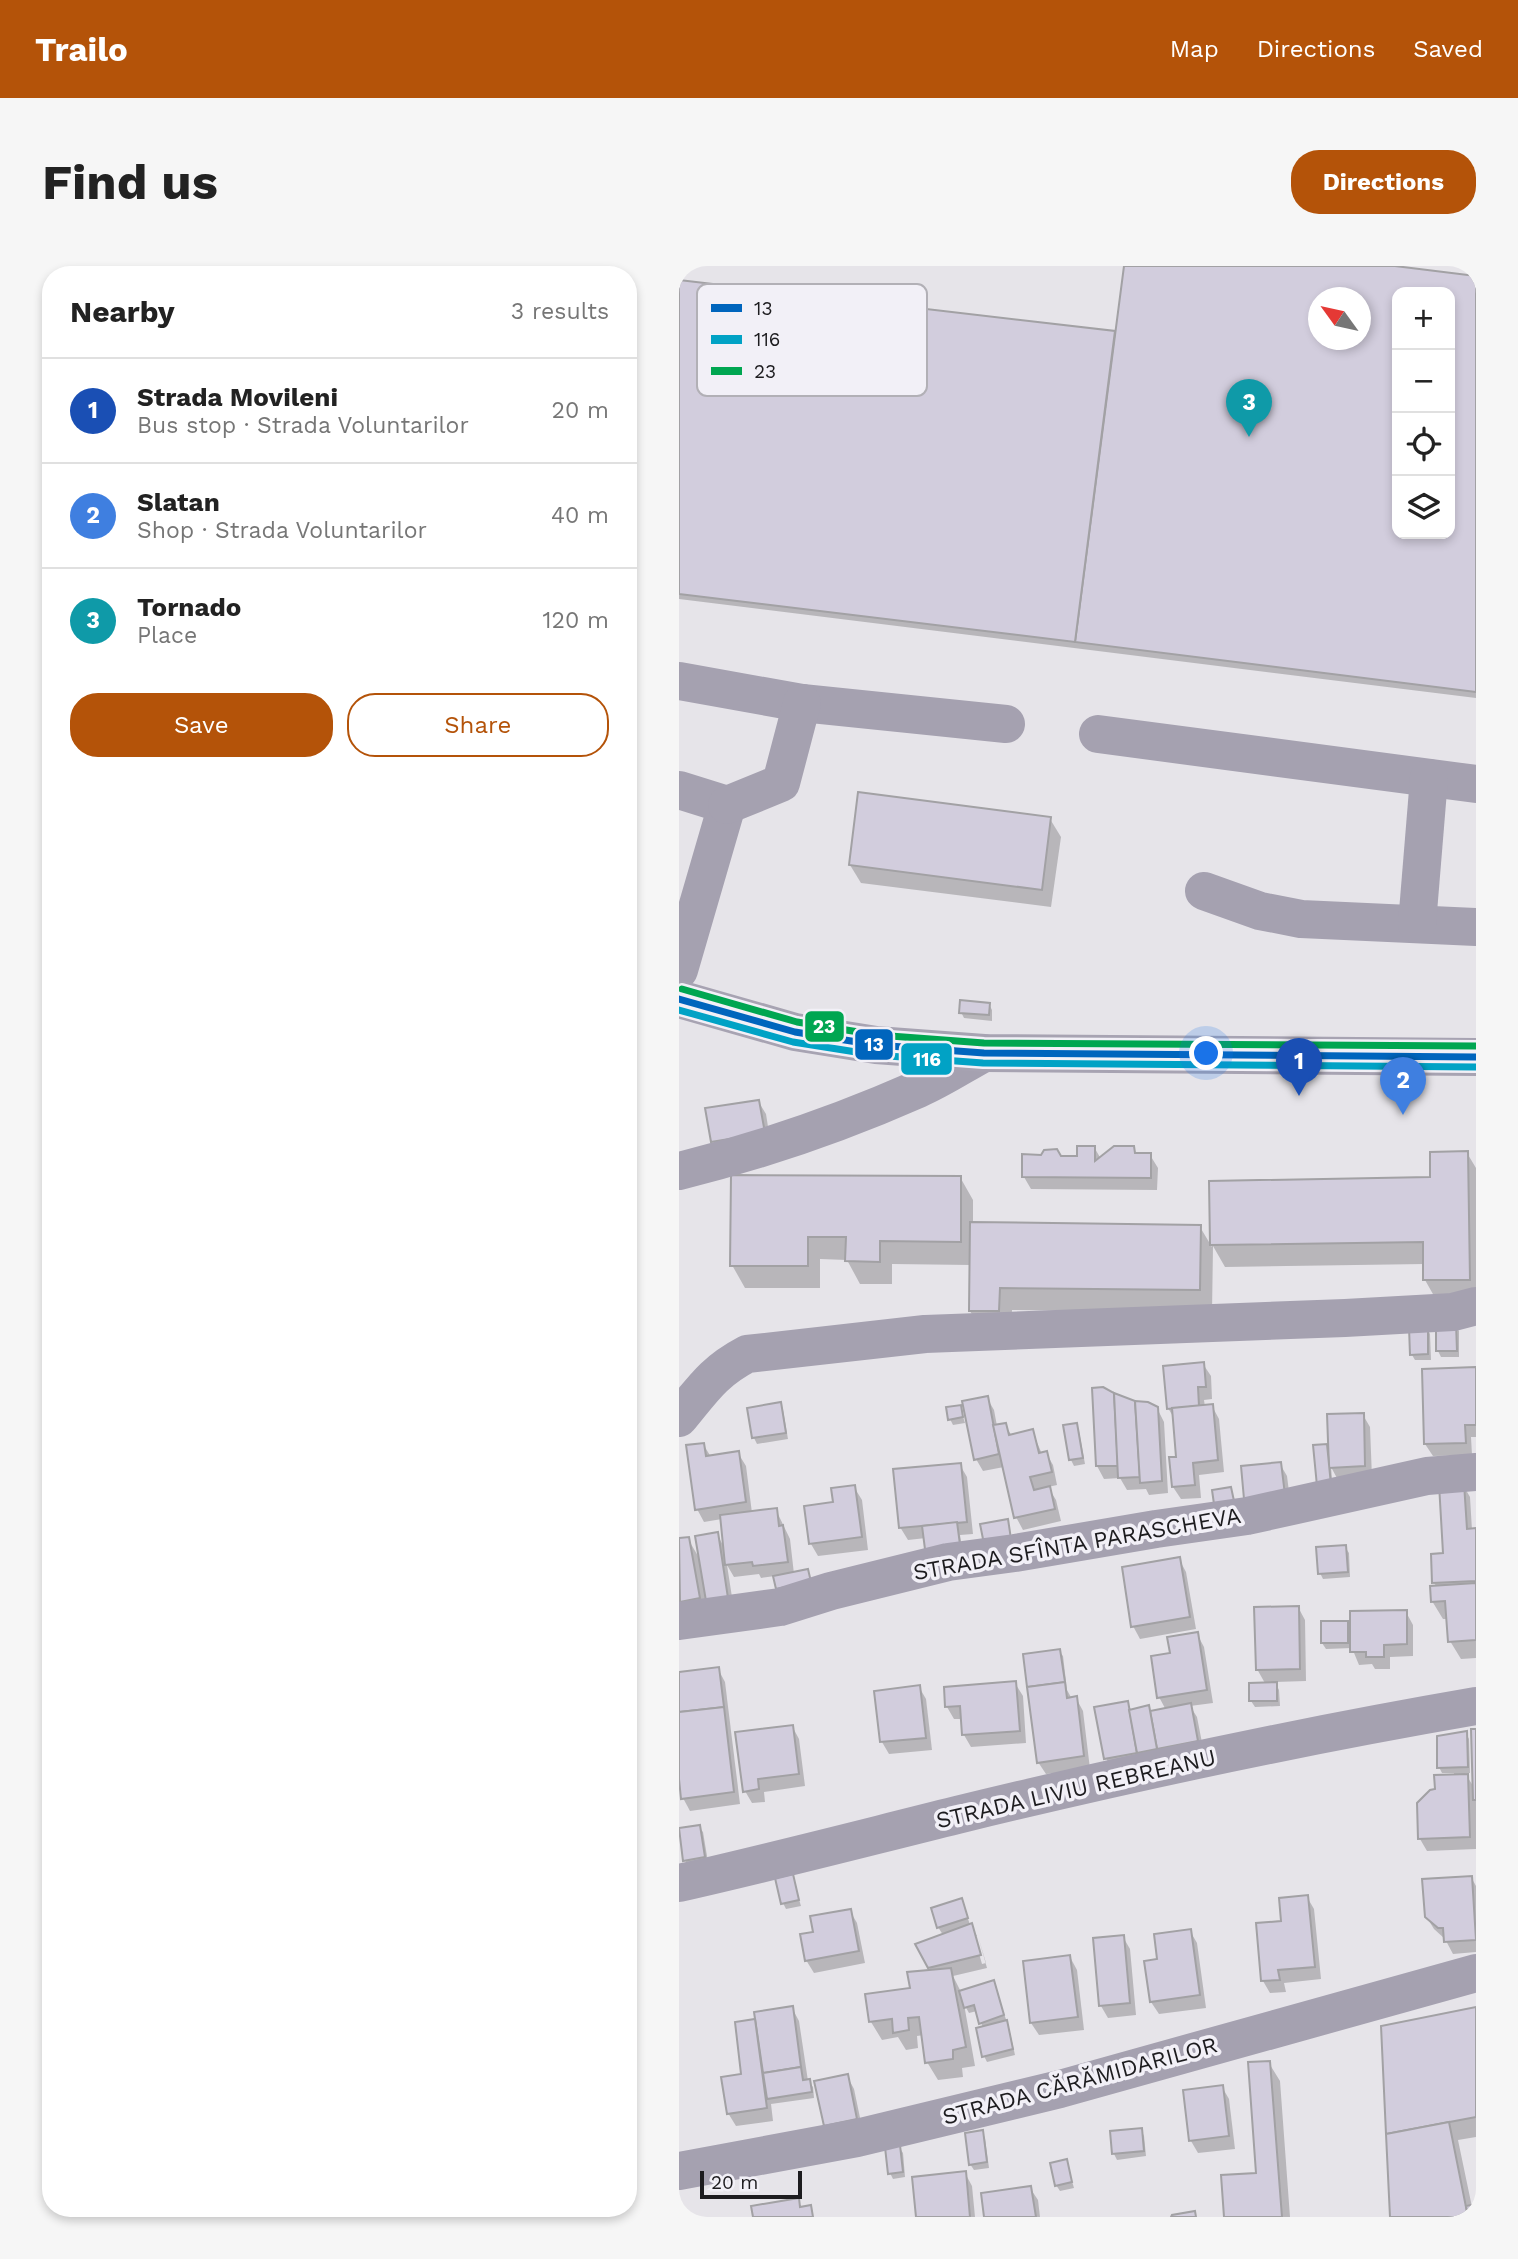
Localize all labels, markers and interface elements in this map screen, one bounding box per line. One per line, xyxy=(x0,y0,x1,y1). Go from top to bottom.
text: Trailo xyxy=(35,30,128,69)
text: Map xyxy=(1170,35,1219,63)
text: Directions xyxy=(1257,35,1375,63)
text: Saved xyxy=(1413,35,1483,63)
button: Directions xyxy=(1291,150,1476,214)
text: Find us xyxy=(42,153,218,211)
legend xyxy=(697,284,927,396)
north arrow xyxy=(1308,287,1371,350)
map controls xyxy=(1392,287,1455,539)
button: + xyxy=(1392,287,1455,350)
text: Nearby xyxy=(70,294,175,329)
text: 13 xyxy=(754,297,773,320)
text: 3 results xyxy=(511,298,609,325)
text: 116 xyxy=(754,328,780,351)
button: − xyxy=(1392,350,1455,413)
text: 23 xyxy=(754,360,776,383)
pin: 3 xyxy=(1226,379,1272,437)
text: Strada Movileni xyxy=(137,382,338,412)
text: 1 xyxy=(88,397,98,424)
text: 20 m xyxy=(552,397,609,424)
text: Bus stop · Strada Voluntarilor xyxy=(137,412,469,439)
button: locate xyxy=(1392,413,1455,476)
button: layers xyxy=(1392,476,1455,539)
text: Slatan xyxy=(137,487,220,517)
text: 2 xyxy=(86,502,100,529)
text: 40 m xyxy=(551,502,609,529)
text: Shop · Strada Voluntarilor xyxy=(137,517,427,544)
text: Tornado xyxy=(137,592,241,622)
text: 3 xyxy=(86,607,100,634)
text: 120 m xyxy=(543,607,609,634)
text: Place xyxy=(137,622,197,649)
button: Save xyxy=(70,693,333,757)
button: Share xyxy=(347,693,609,757)
line badge: 23 xyxy=(804,1010,845,1043)
text: 23 xyxy=(813,1015,835,1038)
line badge: 13 xyxy=(854,1028,894,1061)
text: 13 xyxy=(864,1033,884,1056)
your location xyxy=(1189,1036,1223,1070)
pin: 1 xyxy=(1276,1038,1322,1096)
line badge: 116 xyxy=(900,1042,953,1076)
text: 116 xyxy=(913,1048,941,1071)
pin: 2 xyxy=(1380,1057,1426,1115)
street label: STRADA SFÎNTA PARASCHEVA xyxy=(911,1502,1243,1586)
street label: STRADA LIVIU REBREANU xyxy=(933,1744,1219,1834)
street label: STRADA CĂRĂMIDARILOR xyxy=(940,2031,1220,2131)
scale bar xyxy=(700,2168,801,2200)
text: 20 m xyxy=(711,2171,758,2194)

